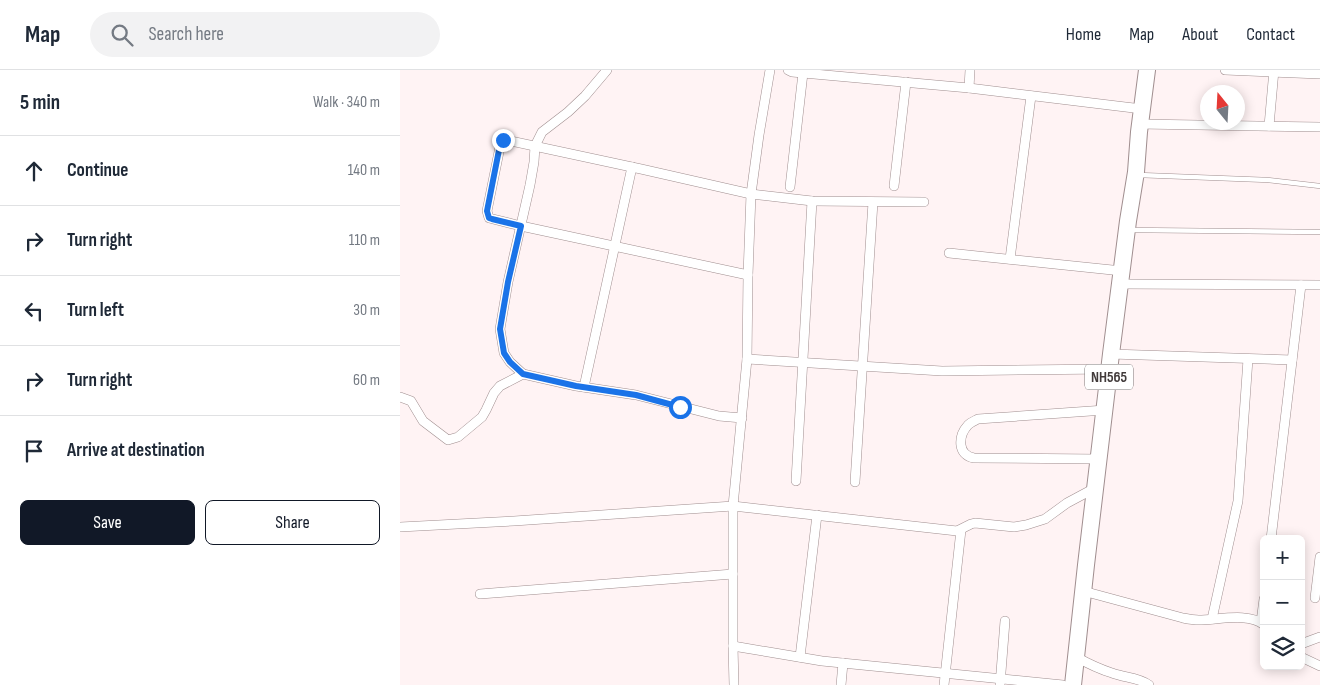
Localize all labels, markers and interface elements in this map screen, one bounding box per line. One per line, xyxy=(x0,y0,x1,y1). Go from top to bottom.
search box xyxy=(90,12,440,57)
text: Map xyxy=(25,20,60,49)
icon: search xyxy=(108,21,136,49)
text: Search here xyxy=(148,23,224,46)
text: Home xyxy=(1066,24,1101,45)
text: Map xyxy=(1129,24,1154,45)
text: About xyxy=(1182,24,1218,45)
text: Contact xyxy=(1246,24,1295,45)
north arrow xyxy=(1200,85,1245,130)
text: 5 min xyxy=(20,90,60,115)
text: Walk · 340 m xyxy=(313,93,380,112)
route end xyxy=(492,129,515,152)
icon: ahead xyxy=(20,157,48,185)
text: Continue xyxy=(67,159,128,182)
text: 140 m xyxy=(348,161,380,180)
icon: right xyxy=(20,227,48,255)
text: Turn right xyxy=(67,229,132,252)
text: 110 m xyxy=(349,231,380,250)
icon: left xyxy=(20,297,48,325)
text: Turn left xyxy=(67,299,124,322)
text: 30 m xyxy=(353,301,380,320)
road number: NH565 xyxy=(1085,364,1133,390)
icon: right xyxy=(20,367,48,395)
text: Turn right xyxy=(67,369,132,392)
text: 60 m xyxy=(353,371,380,390)
route start xyxy=(669,396,692,419)
icon: arrive xyxy=(20,437,48,465)
text: Arrive at destination xyxy=(67,439,205,462)
button: Save xyxy=(20,500,195,545)
button: Share xyxy=(205,500,380,545)
map controls xyxy=(1260,535,1305,670)
button: + xyxy=(1260,535,1305,580)
button: − xyxy=(1260,580,1305,625)
button: layers xyxy=(1260,625,1305,670)

